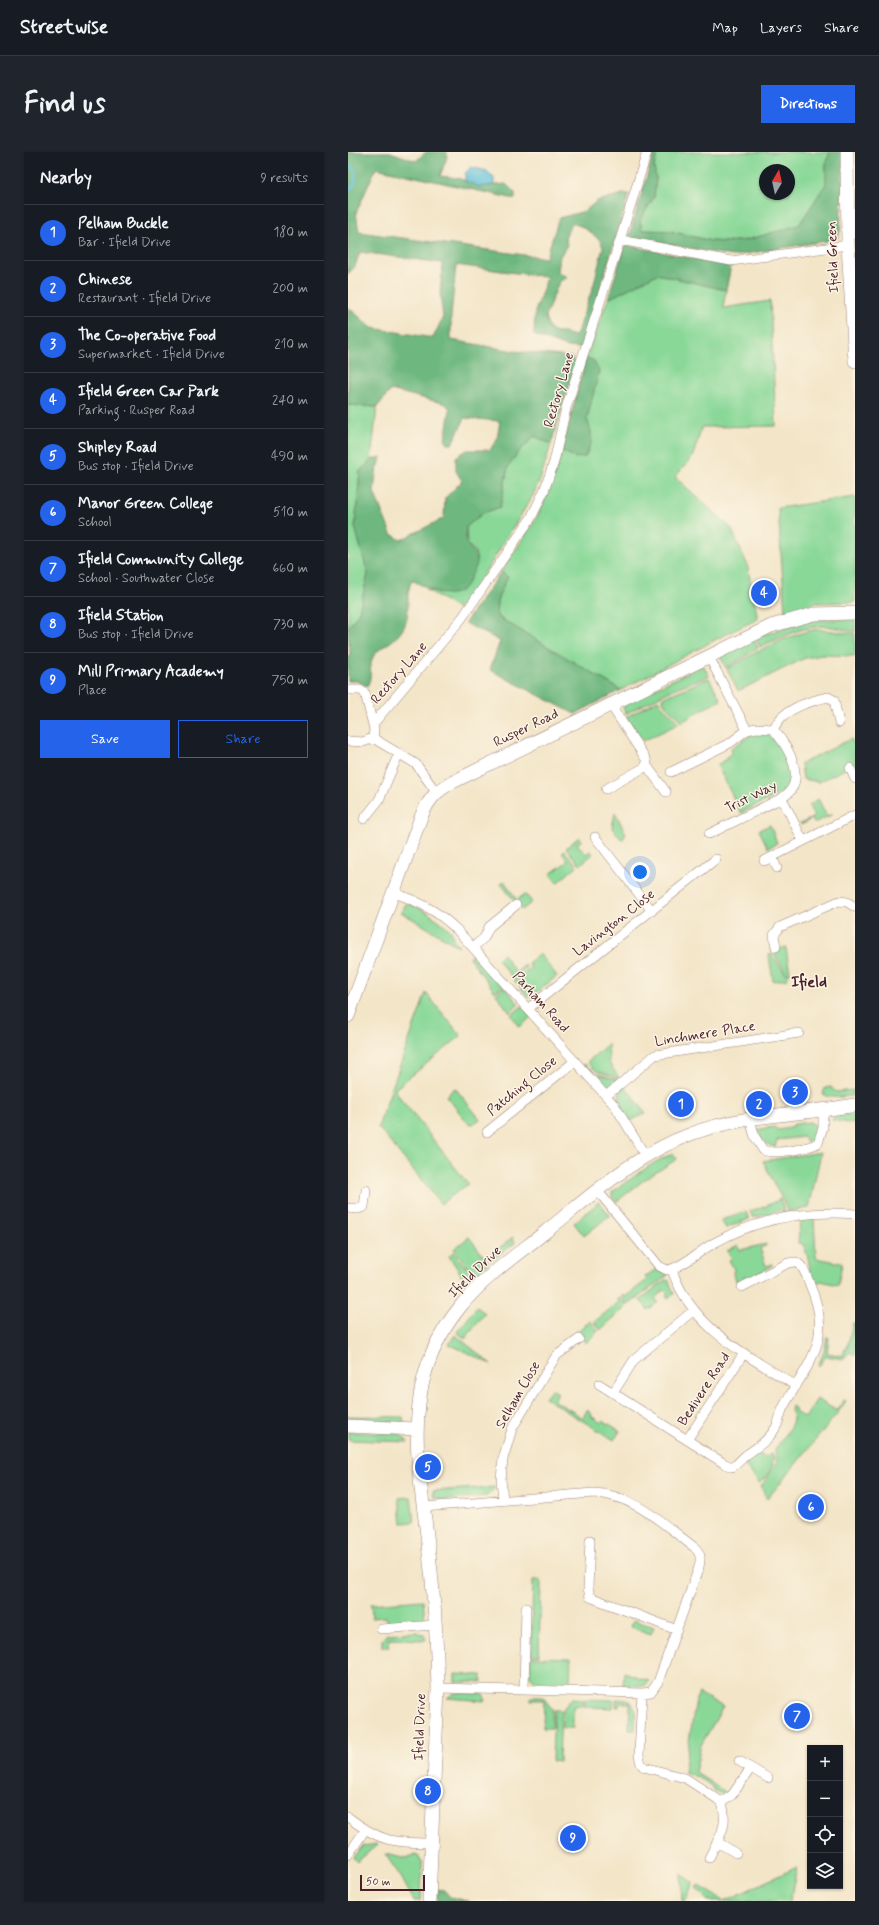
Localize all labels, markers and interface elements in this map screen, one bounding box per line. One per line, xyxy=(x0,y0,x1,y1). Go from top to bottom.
text: Streetwise xyxy=(20,15,108,40)
text: Map xyxy=(712,19,738,37)
text: Layers xyxy=(760,19,802,37)
text: Share xyxy=(824,19,859,37)
button: Directions xyxy=(761,85,855,123)
text: Find us xyxy=(24,86,105,123)
north arrow xyxy=(759,164,795,200)
text: Nearby xyxy=(40,167,92,189)
text: 9 results xyxy=(261,170,308,187)
text: Pelham Buckle xyxy=(78,214,169,234)
street label: Ifield Green xyxy=(823,221,843,293)
text: 1 xyxy=(50,224,56,241)
text: 180 m xyxy=(273,224,308,241)
text: Bar · Ifield Drive xyxy=(78,234,171,251)
text: Chinese xyxy=(78,270,132,290)
text: 2 xyxy=(50,280,56,297)
text: 200 m xyxy=(273,280,308,297)
text: Restaurant · Ifield Drive xyxy=(78,290,211,307)
text: The Co-operative Food xyxy=(78,326,216,346)
text: 3 xyxy=(50,336,56,353)
text: 210 m xyxy=(274,336,308,353)
text: Supermarket · Ifield Drive xyxy=(78,346,225,363)
street label: Rectory Lane xyxy=(540,350,578,430)
text: Ifield Green Car Park xyxy=(78,382,219,402)
text: 4 xyxy=(49,392,57,409)
text: 240 m xyxy=(272,392,308,409)
text: Parking · Rusper Road xyxy=(78,402,195,419)
text: Shipley Road xyxy=(78,438,157,458)
text: 5 xyxy=(49,448,57,465)
text: 490 m xyxy=(271,448,308,465)
text: Bus stop · Ifield Drive xyxy=(78,458,194,475)
text: Manor Green College xyxy=(78,494,213,514)
text: 6 xyxy=(50,504,56,521)
text: 510 m xyxy=(273,504,308,521)
text: School xyxy=(78,514,112,531)
text: Ifield Community College xyxy=(78,550,244,570)
text: 7 xyxy=(49,560,57,577)
text: 660 m xyxy=(272,560,308,577)
text: School · Southwater Close xyxy=(78,570,214,587)
pin: 4 xyxy=(751,578,777,608)
text: Ifield Station xyxy=(78,606,164,626)
text: 8 xyxy=(49,616,57,633)
text: 730 m xyxy=(273,616,308,633)
text: Bus stop · Ifield Drive xyxy=(78,626,194,643)
street label: Rectory Lane xyxy=(367,638,431,708)
text: Mill Primary Academy xyxy=(78,662,224,682)
text: 9 xyxy=(50,672,56,689)
text: 750 m xyxy=(272,672,308,689)
text: Place xyxy=(78,682,107,699)
street label: Rusper Road xyxy=(490,705,562,751)
button: Save xyxy=(40,720,170,758)
button: Share xyxy=(178,720,308,758)
street label: Trist Way xyxy=(722,776,780,818)
your location xyxy=(630,862,650,882)
street label: Lavington Close xyxy=(570,885,658,961)
street label: Parham Road xyxy=(509,967,573,1037)
district label: Ifield xyxy=(791,972,827,993)
street label: Linchmere Place xyxy=(653,1017,757,1051)
street label: Patching Close xyxy=(483,1052,562,1121)
pin: 3 xyxy=(782,1077,808,1107)
pin: 1 xyxy=(668,1089,694,1119)
pin: 2 xyxy=(746,1089,772,1119)
street label: Ifield Drive xyxy=(444,1242,506,1302)
street label: Bedivere Road xyxy=(674,1349,734,1429)
street label: Selham Close xyxy=(491,1358,545,1432)
pin: 5 xyxy=(415,1452,441,1482)
pin: 6 xyxy=(798,1492,824,1522)
street label: Ifield Drive xyxy=(410,1693,430,1761)
pin: 7 xyxy=(784,1701,810,1731)
map controls xyxy=(807,1745,843,1889)
button: + xyxy=(807,1745,843,1781)
pin: 8 xyxy=(415,1776,441,1806)
button: − xyxy=(807,1781,843,1817)
button: locate xyxy=(807,1817,843,1853)
pin: 9 xyxy=(560,1823,586,1853)
button: layers xyxy=(807,1853,843,1889)
scale bar xyxy=(360,1873,425,1892)
text: 50 m xyxy=(366,1875,391,1889)

